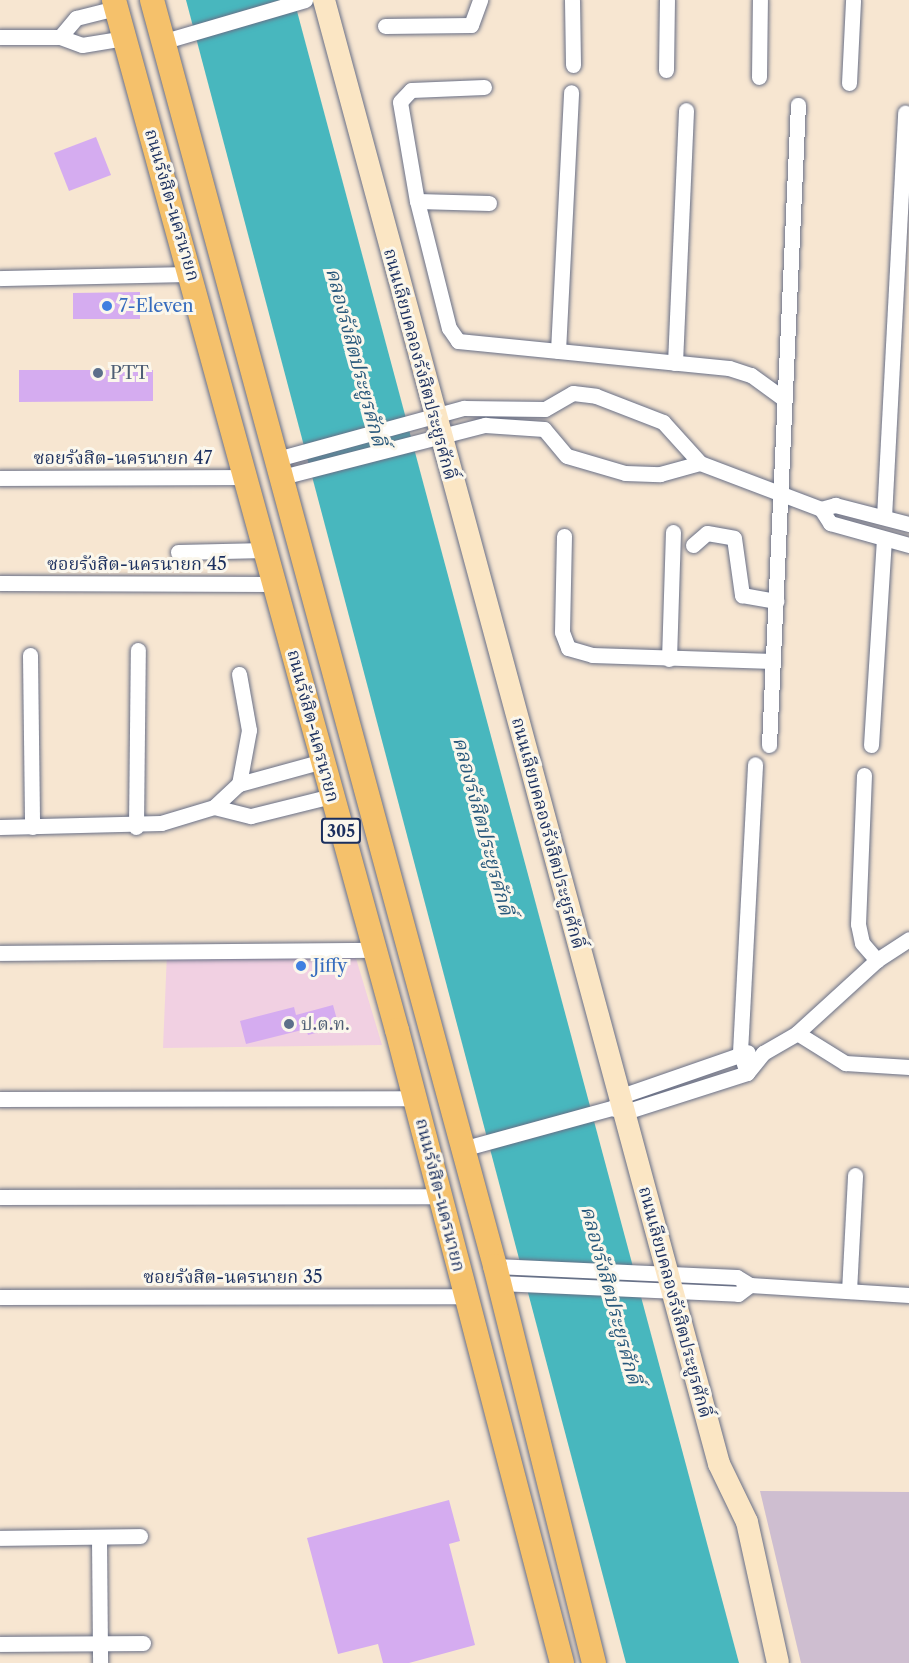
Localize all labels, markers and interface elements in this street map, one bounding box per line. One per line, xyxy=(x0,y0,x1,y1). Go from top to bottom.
street label: ถนนรังสิต-นครนายก xyxy=(140,126,204,284)
street label: ถนนเลียบคลองรังสิตประยูรศักดิ์ xyxy=(379,246,461,482)
water label: คลองรังสิตประยูรศักดิ์ xyxy=(321,265,391,449)
place label: 7-Eleven xyxy=(119,295,194,317)
marker: 7-Eleven xyxy=(100,299,114,313)
place label: PTT xyxy=(110,362,149,384)
marker: PTT xyxy=(91,366,105,380)
street label: ซอยรังสิต-นครนายก 47 xyxy=(34,447,212,469)
street label: ซอยรังสิต-นครนายก 45 xyxy=(47,553,227,575)
street label: ถนนรังสิต-นครนายก xyxy=(282,647,344,805)
street label: ถนนเลียบคลองรังสิตประยูรศักดิ์ xyxy=(507,715,589,951)
water label: คลองรังสิตประยูรศักดิ์ xyxy=(448,734,518,918)
road number: 305 xyxy=(320,818,362,844)
place label: Jiffy xyxy=(313,955,347,977)
marker: Jiffy xyxy=(294,959,308,973)
place label: ป.ต.ท. xyxy=(301,1013,350,1035)
marker: ป.ต.ท. xyxy=(282,1017,296,1031)
street label: ถนนรังสิต-นครนายก xyxy=(410,1116,470,1274)
street label: ถนนเลียบคลองรังสิตประยูรศักดิ์ xyxy=(634,1184,716,1420)
water label: คลองรังสิตประยูรศักดิ์ xyxy=(576,1203,646,1387)
street label: ซอยรังสิต-นครนายก 35 xyxy=(143,1266,323,1288)

